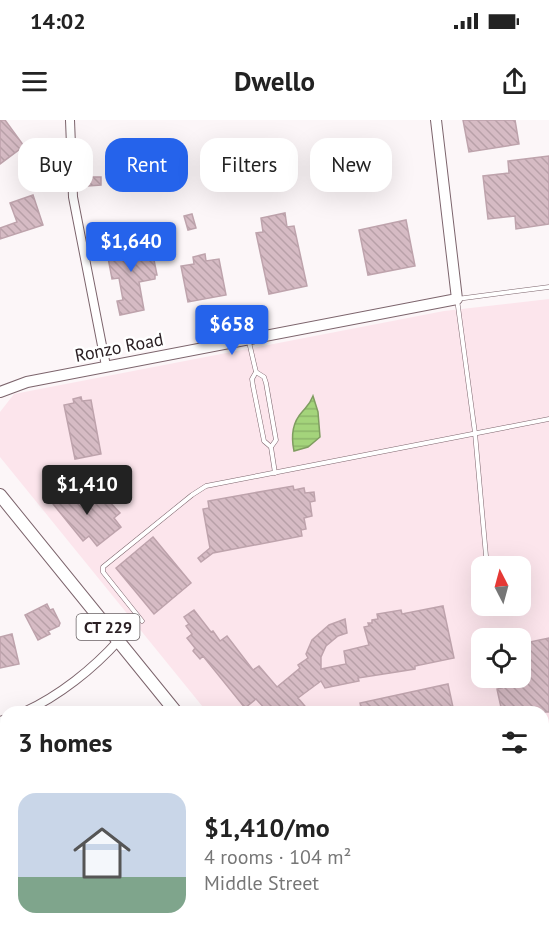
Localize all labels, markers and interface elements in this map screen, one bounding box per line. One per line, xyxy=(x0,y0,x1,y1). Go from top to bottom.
text: 14:02 xyxy=(30,7,86,35)
text: Dwello xyxy=(234,64,315,98)
icon: menu xyxy=(18,65,51,98)
icon: share xyxy=(498,65,531,98)
chip: Buy xyxy=(18,138,93,192)
chip: Rent xyxy=(105,138,188,192)
chip: Filters xyxy=(200,138,298,192)
chip: New xyxy=(310,138,392,192)
pin: $1,640 xyxy=(82,222,180,273)
text: $1,640 xyxy=(100,228,162,254)
pin: $658 xyxy=(196,305,268,356)
text: $658 xyxy=(209,311,255,337)
street label: Ronzo Road xyxy=(73,327,165,367)
pin: $1,410 xyxy=(38,465,136,516)
text: $1,410 xyxy=(56,471,118,497)
north arrow xyxy=(471,556,531,616)
map controls xyxy=(471,556,531,688)
road number: CT 229 xyxy=(76,614,140,640)
button: locate xyxy=(471,628,531,688)
text: 3 homes xyxy=(18,726,113,759)
icon: filters xyxy=(498,726,531,759)
text: $1,410/mo xyxy=(204,811,330,844)
icon: home xyxy=(66,817,138,889)
text: 4 rooms · 104 m² xyxy=(204,844,351,870)
text: Middle Street xyxy=(204,870,319,896)

